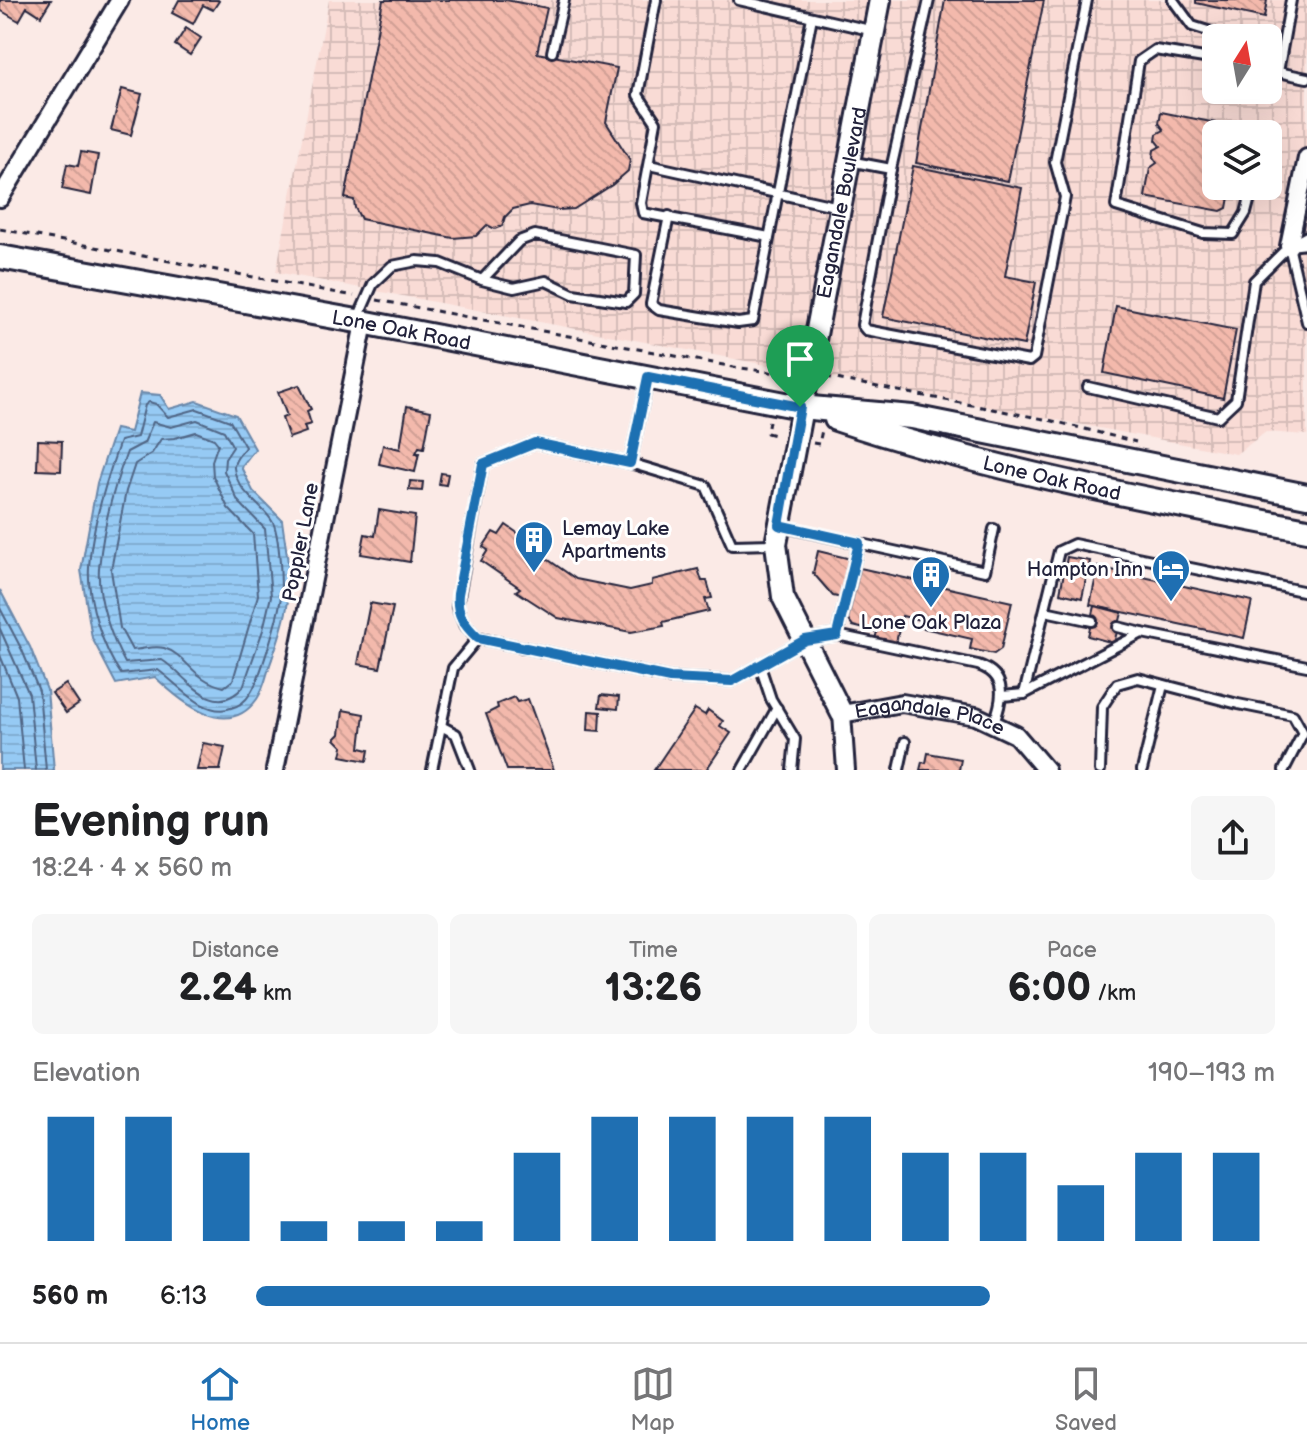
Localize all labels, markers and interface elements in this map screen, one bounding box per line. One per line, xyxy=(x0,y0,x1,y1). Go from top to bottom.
north arrow xyxy=(1202,24,1282,104)
map controls xyxy=(1202,24,1282,200)
street label: Eagandale Boulevard xyxy=(812,105,872,301)
button: layers xyxy=(1202,120,1282,200)
street label: Lone Oak Road xyxy=(330,306,473,356)
pin xyxy=(766,325,834,407)
icon: arrive xyxy=(778,337,822,381)
street label: Lone Oak Road xyxy=(980,451,1123,506)
street label: Poppler Lane xyxy=(278,481,324,604)
place label: Lemay Lake Apartments xyxy=(562,517,669,564)
building icon: Lemay Lake Apartments xyxy=(513,519,555,574)
hotel icon: Hampton Inn xyxy=(1150,548,1192,603)
building icon: Lone Oak Plaza xyxy=(910,554,952,609)
place label: Hampton Inn xyxy=(1027,558,1143,582)
place label: Lone Oak Plaza xyxy=(860,611,1002,635)
street label: Eagandale Place xyxy=(853,692,1009,741)
text: Evening run xyxy=(32,796,269,849)
button: share xyxy=(1191,796,1275,880)
text: 18:24 · 4 × 560 m xyxy=(32,853,232,884)
text: Distance xyxy=(191,937,279,964)
text: Time xyxy=(629,937,678,964)
text: Pace xyxy=(1047,937,1097,964)
text: 2.24 xyxy=(178,964,257,1012)
text: 13:26 xyxy=(604,964,702,1012)
text: 6:00 xyxy=(1008,964,1091,1012)
text: km xyxy=(257,980,292,1007)
text: /km xyxy=(1091,980,1136,1007)
text: Elevation xyxy=(32,1058,140,1089)
text: 190–193 m xyxy=(1148,1058,1275,1089)
text: 560 m xyxy=(32,1281,108,1312)
text: 6:13 xyxy=(160,1281,207,1312)
tab: Home xyxy=(190,1362,250,1437)
tab: Map xyxy=(630,1362,675,1437)
tab: Saved xyxy=(1055,1362,1117,1437)

